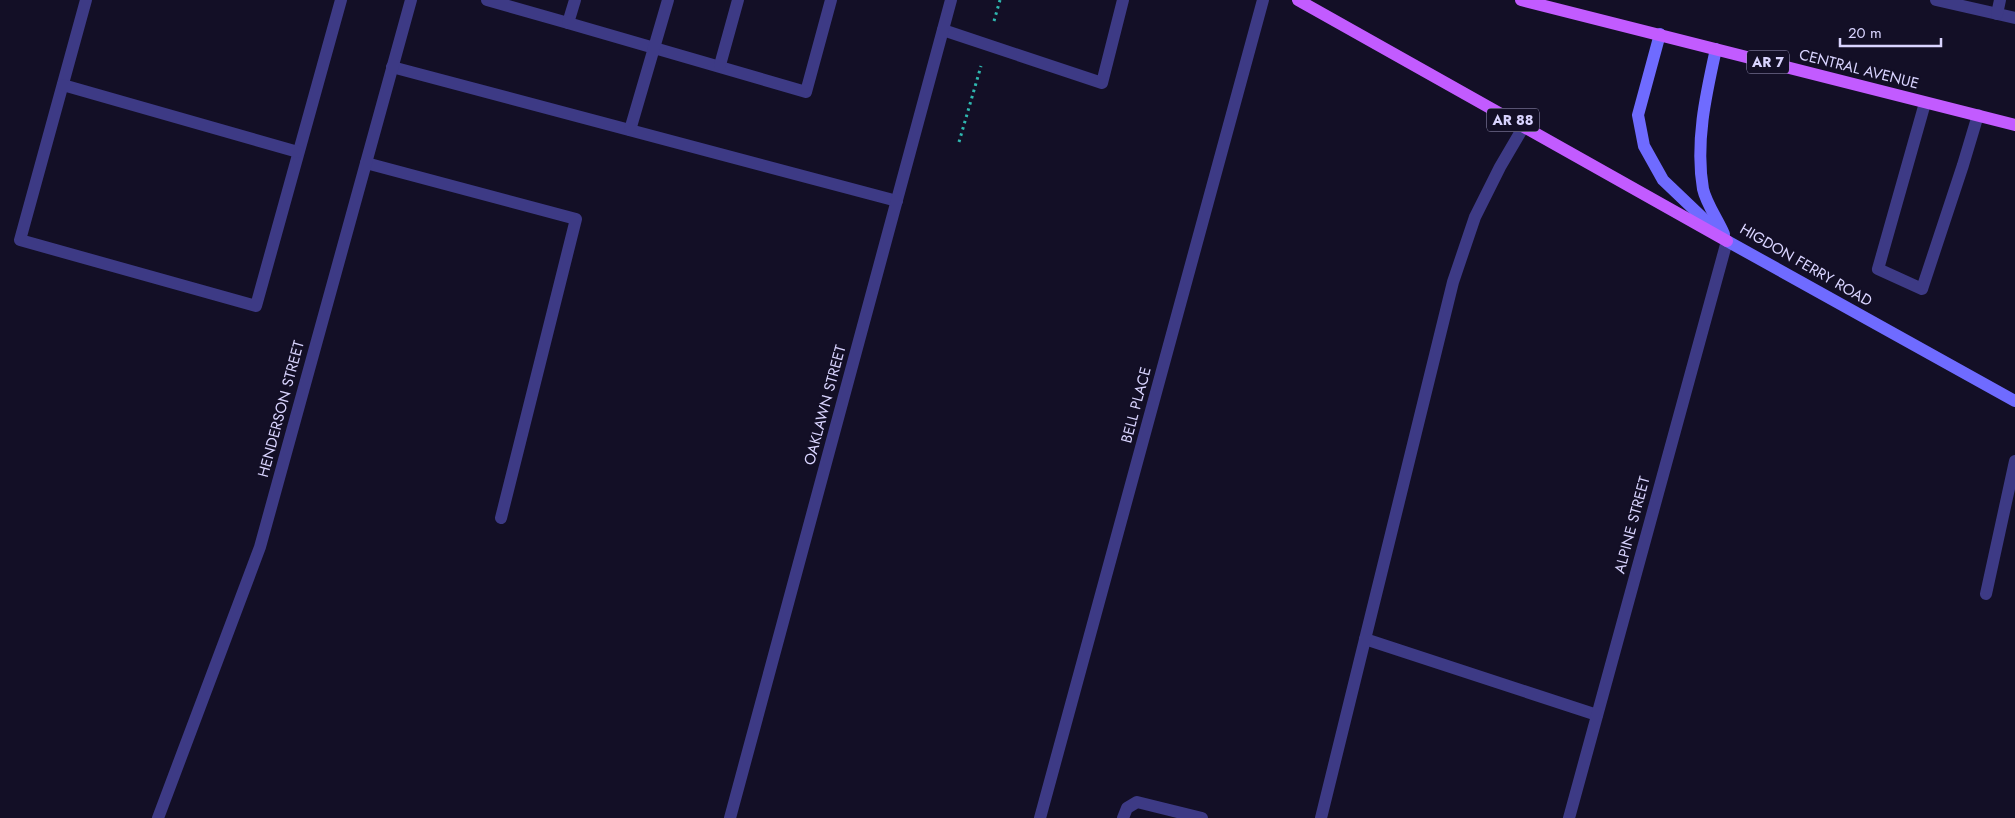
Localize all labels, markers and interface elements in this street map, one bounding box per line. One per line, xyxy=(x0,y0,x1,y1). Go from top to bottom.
scale bar xyxy=(1840,15,1941,47)
text: 20 m xyxy=(1848,22,1882,44)
street label: CENTRAL AVENUE xyxy=(1797,44,1921,94)
road number: AR 7 xyxy=(1747,51,1789,74)
road number: AR 88 xyxy=(1487,108,1539,132)
street label: HIGDON FERRY ROAD xyxy=(1736,218,1876,312)
street label: HENDERSON STREET xyxy=(252,338,310,480)
street label: OAKLAWN STREET xyxy=(798,343,852,467)
street label: BELL PLACE xyxy=(1115,364,1157,446)
street label: ALPINE STREET xyxy=(1608,474,1656,576)

